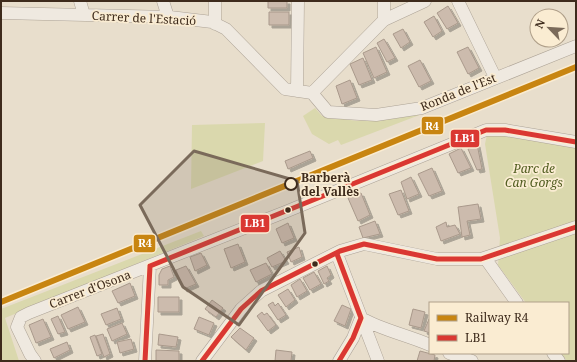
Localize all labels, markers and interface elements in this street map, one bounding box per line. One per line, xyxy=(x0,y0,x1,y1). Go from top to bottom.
street label: Carrer de l'Estació xyxy=(91,7,197,29)
north arrow xyxy=(529,8,569,48)
text: N xyxy=(531,16,548,31)
street label: Ronda de l'Est xyxy=(418,69,498,115)
line badge: R4 xyxy=(421,116,444,135)
text: R4 xyxy=(425,118,439,133)
line badge: LB1 xyxy=(450,129,480,148)
text: LB1 xyxy=(455,130,475,145)
park label: Parc de Can Gorgs xyxy=(505,160,563,191)
place label: Barberà del Vallès xyxy=(301,169,359,200)
marker: Barberà del Vallès xyxy=(284,177,298,191)
unlabelled marker xyxy=(283,205,293,215)
line badge: LB1 xyxy=(240,214,270,233)
text: LB1 xyxy=(245,215,265,230)
line badge: R4 xyxy=(133,234,156,253)
text: R4 xyxy=(138,235,152,250)
unlabelled marker xyxy=(310,259,320,269)
street label: Carrer d'Osona xyxy=(47,266,134,312)
legend xyxy=(429,302,569,354)
text: Railway R4 xyxy=(465,309,529,326)
text: LB1 xyxy=(465,329,487,346)

